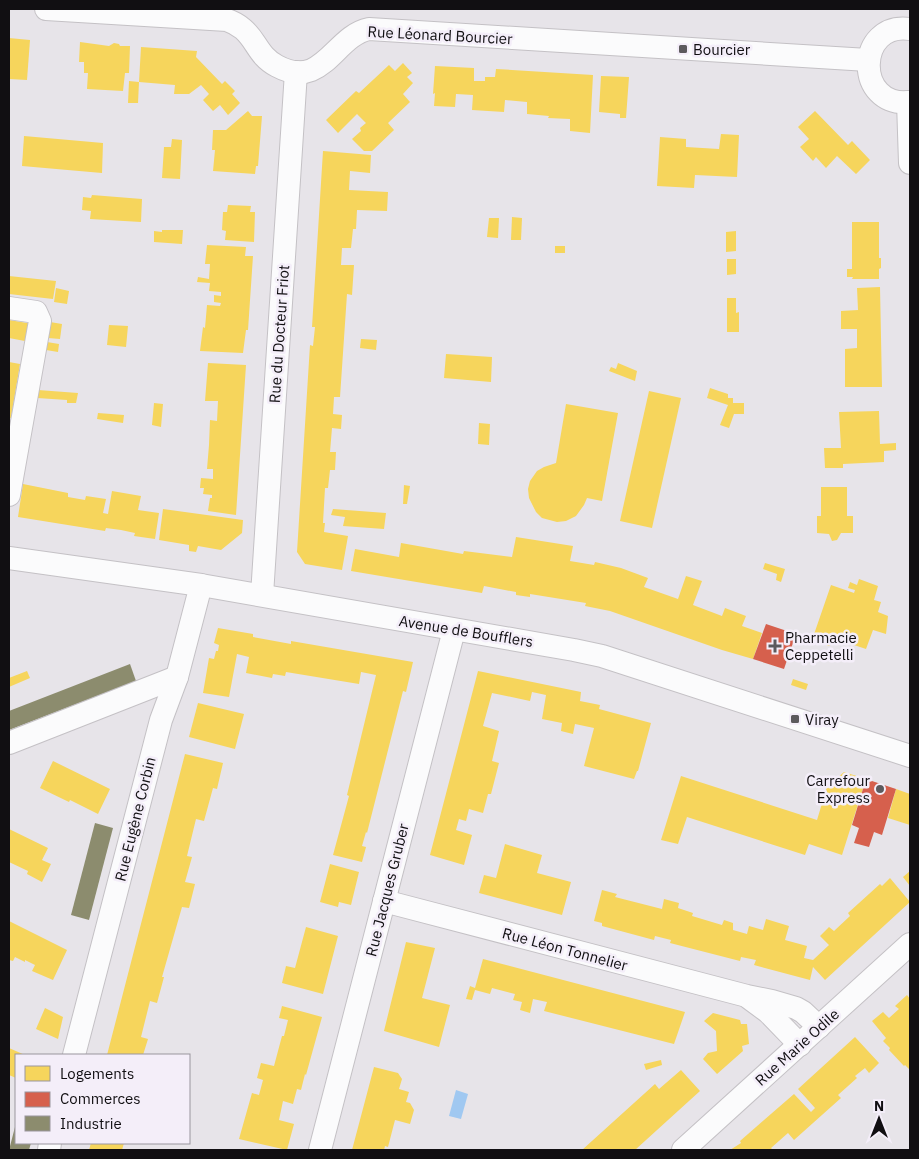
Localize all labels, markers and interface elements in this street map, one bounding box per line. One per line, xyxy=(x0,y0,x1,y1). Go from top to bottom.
street label: Rue Léonard Bourcier xyxy=(367,22,514,48)
place label: Bourcier xyxy=(693,40,751,59)
marker: Bourcier xyxy=(677,43,689,55)
street label: Rue du Docteur Friot xyxy=(265,264,293,404)
street label: Avenue de Boufflers xyxy=(398,611,534,651)
place label: Pharmacie Ceppetelli xyxy=(785,628,857,664)
marker: Pharmacie Ceppetelli xyxy=(769,640,781,652)
place label: Viray xyxy=(805,710,839,729)
marker: Viray xyxy=(789,713,801,725)
street label: Rue Eugène Corbin xyxy=(110,755,160,883)
place label: Carrefour Express xyxy=(806,771,870,807)
marker: Carrefour Express xyxy=(874,783,886,795)
street label: Rue Jacques Gruber xyxy=(361,821,413,958)
street label: Rue Léon Tonnelier xyxy=(500,923,630,975)
street label: Rue Marie Odile xyxy=(751,1004,843,1090)
legend xyxy=(15,1054,190,1144)
text: Logements xyxy=(60,1064,134,1083)
text: Commerces xyxy=(60,1089,141,1108)
north arrow xyxy=(854,1094,904,1144)
text: N xyxy=(874,1097,884,1115)
text: Industrie xyxy=(60,1114,122,1133)

